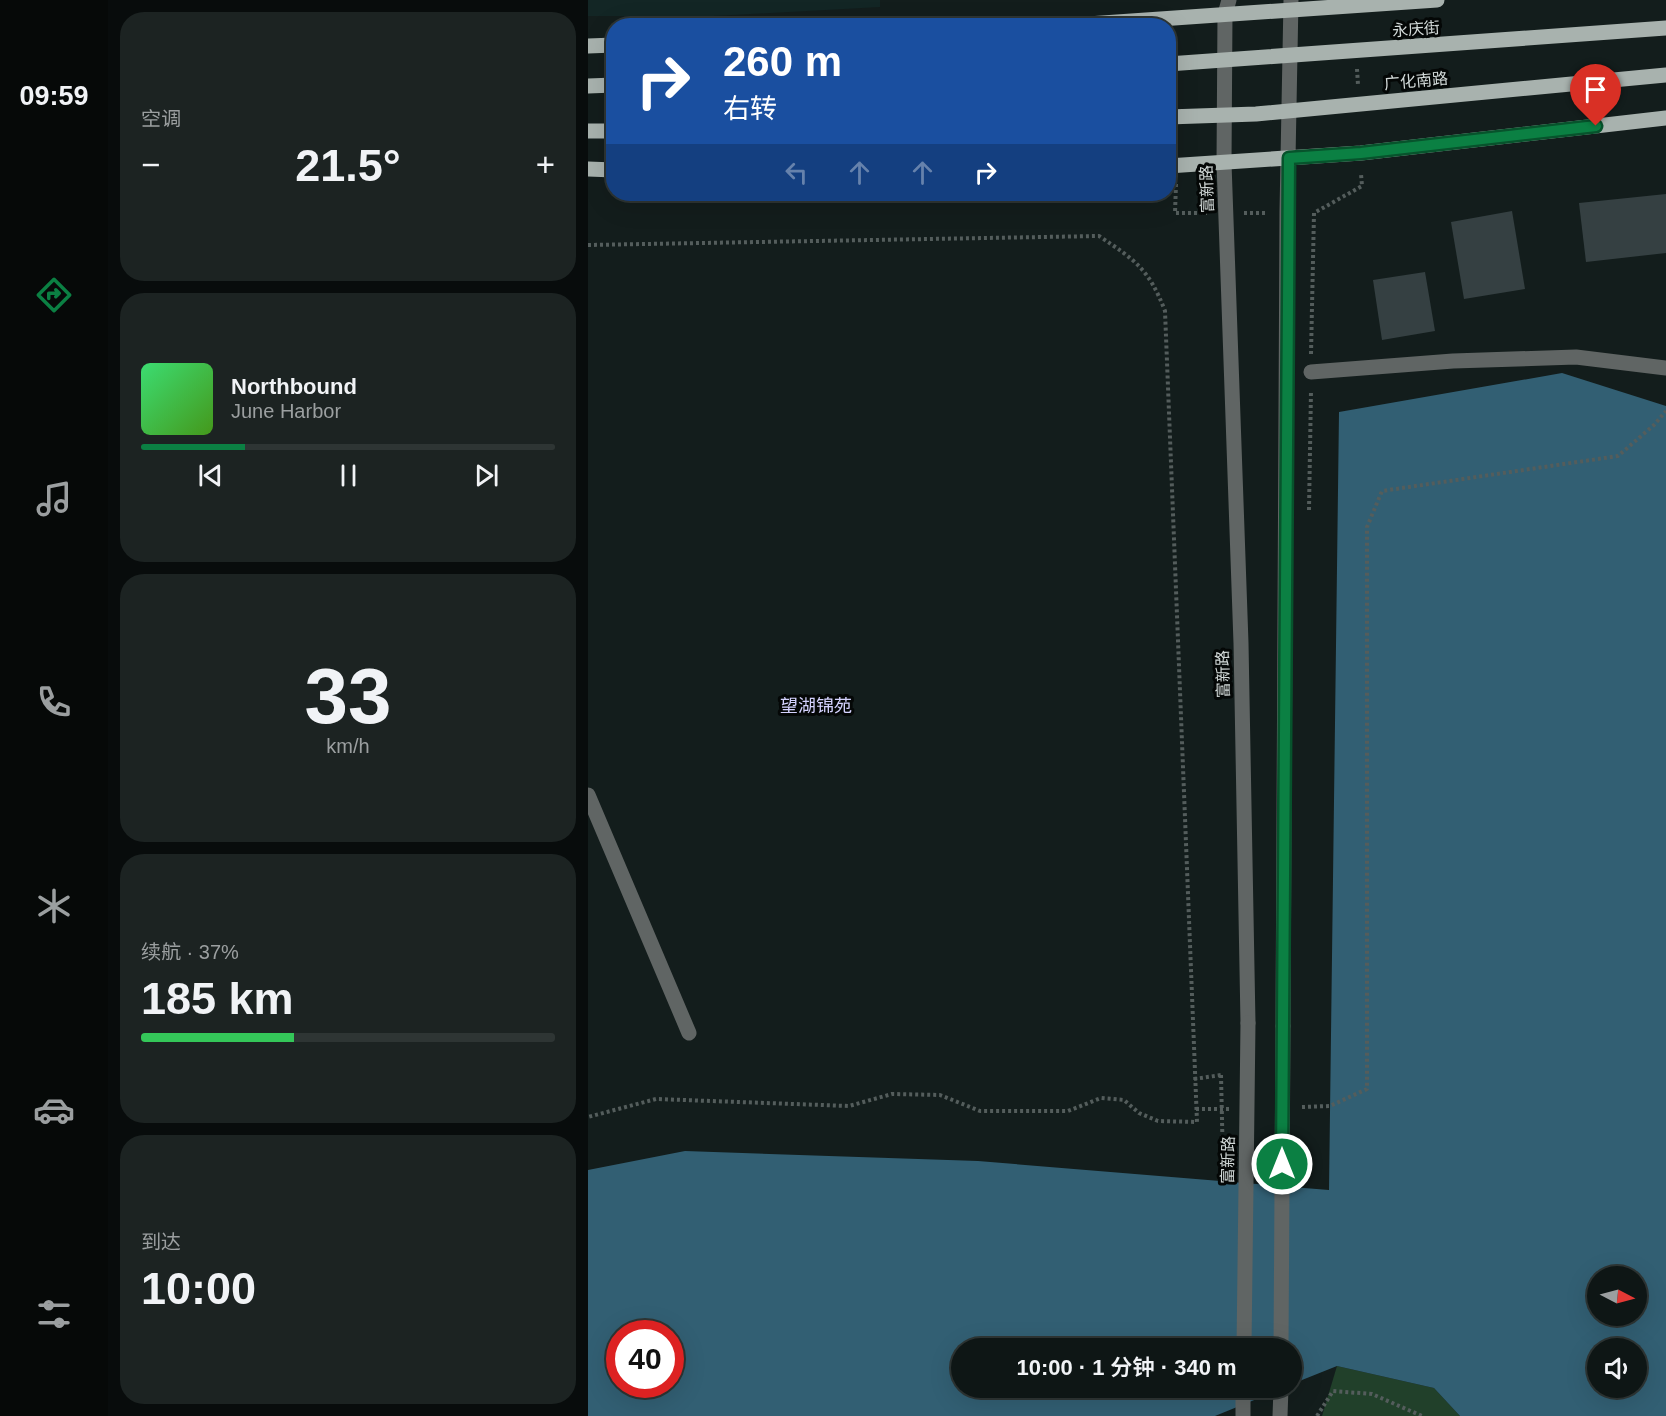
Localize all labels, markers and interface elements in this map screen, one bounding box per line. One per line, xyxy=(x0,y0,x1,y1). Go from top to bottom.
street label: 永庆街 xyxy=(1391,19,1441,39)
text: 260 m xyxy=(723,38,842,85)
icon: right xyxy=(624,42,702,120)
pin xyxy=(1570,64,1621,126)
street label: 广化南路 xyxy=(1383,70,1449,92)
icon: arrive xyxy=(1579,73,1612,106)
text: 09:59 xyxy=(19,81,89,111)
text: 右转 xyxy=(723,94,777,124)
text: 空调 xyxy=(141,108,181,130)
text: 21.5° xyxy=(295,140,401,191)
text: − xyxy=(141,146,160,183)
text: + xyxy=(536,146,555,183)
icon: left xyxy=(780,156,813,189)
icon: ahead xyxy=(843,156,876,189)
icon: ahead xyxy=(906,156,939,189)
icon: right xyxy=(969,156,1002,189)
street label: 富新路 xyxy=(1198,165,1216,213)
icon: directions xyxy=(33,274,75,316)
text: Northbound xyxy=(231,374,357,399)
text: June Harbor xyxy=(231,400,341,422)
icon: previous xyxy=(194,459,227,492)
icon: pause xyxy=(332,459,365,492)
icon: next xyxy=(470,459,503,492)
icon: music xyxy=(33,478,75,520)
street label: 富新路 xyxy=(1214,650,1232,698)
text: 33 xyxy=(305,652,391,740)
icon: phone xyxy=(33,681,75,723)
district label: 望湖锦苑 xyxy=(780,696,852,716)
text: km/h xyxy=(326,735,370,757)
icon: climate xyxy=(33,885,75,927)
text: 续航 · 37% xyxy=(141,941,239,963)
text: 185 km xyxy=(141,973,294,1024)
icon: car xyxy=(33,1089,75,1131)
position arrow xyxy=(1250,1132,1314,1196)
street label: 富新路 xyxy=(1219,1136,1237,1184)
text: 到达 xyxy=(141,1231,181,1253)
text: 10:00 xyxy=(141,1263,256,1314)
north arrow xyxy=(1587,1266,1647,1326)
map controls xyxy=(1587,1266,1647,1398)
icon: filters xyxy=(33,1293,75,1335)
speed limit sign: 40 xyxy=(606,1320,684,1398)
button: sound xyxy=(1587,1338,1647,1398)
text: 10:00 · 1 分钟 · 340 m xyxy=(1016,1355,1237,1380)

